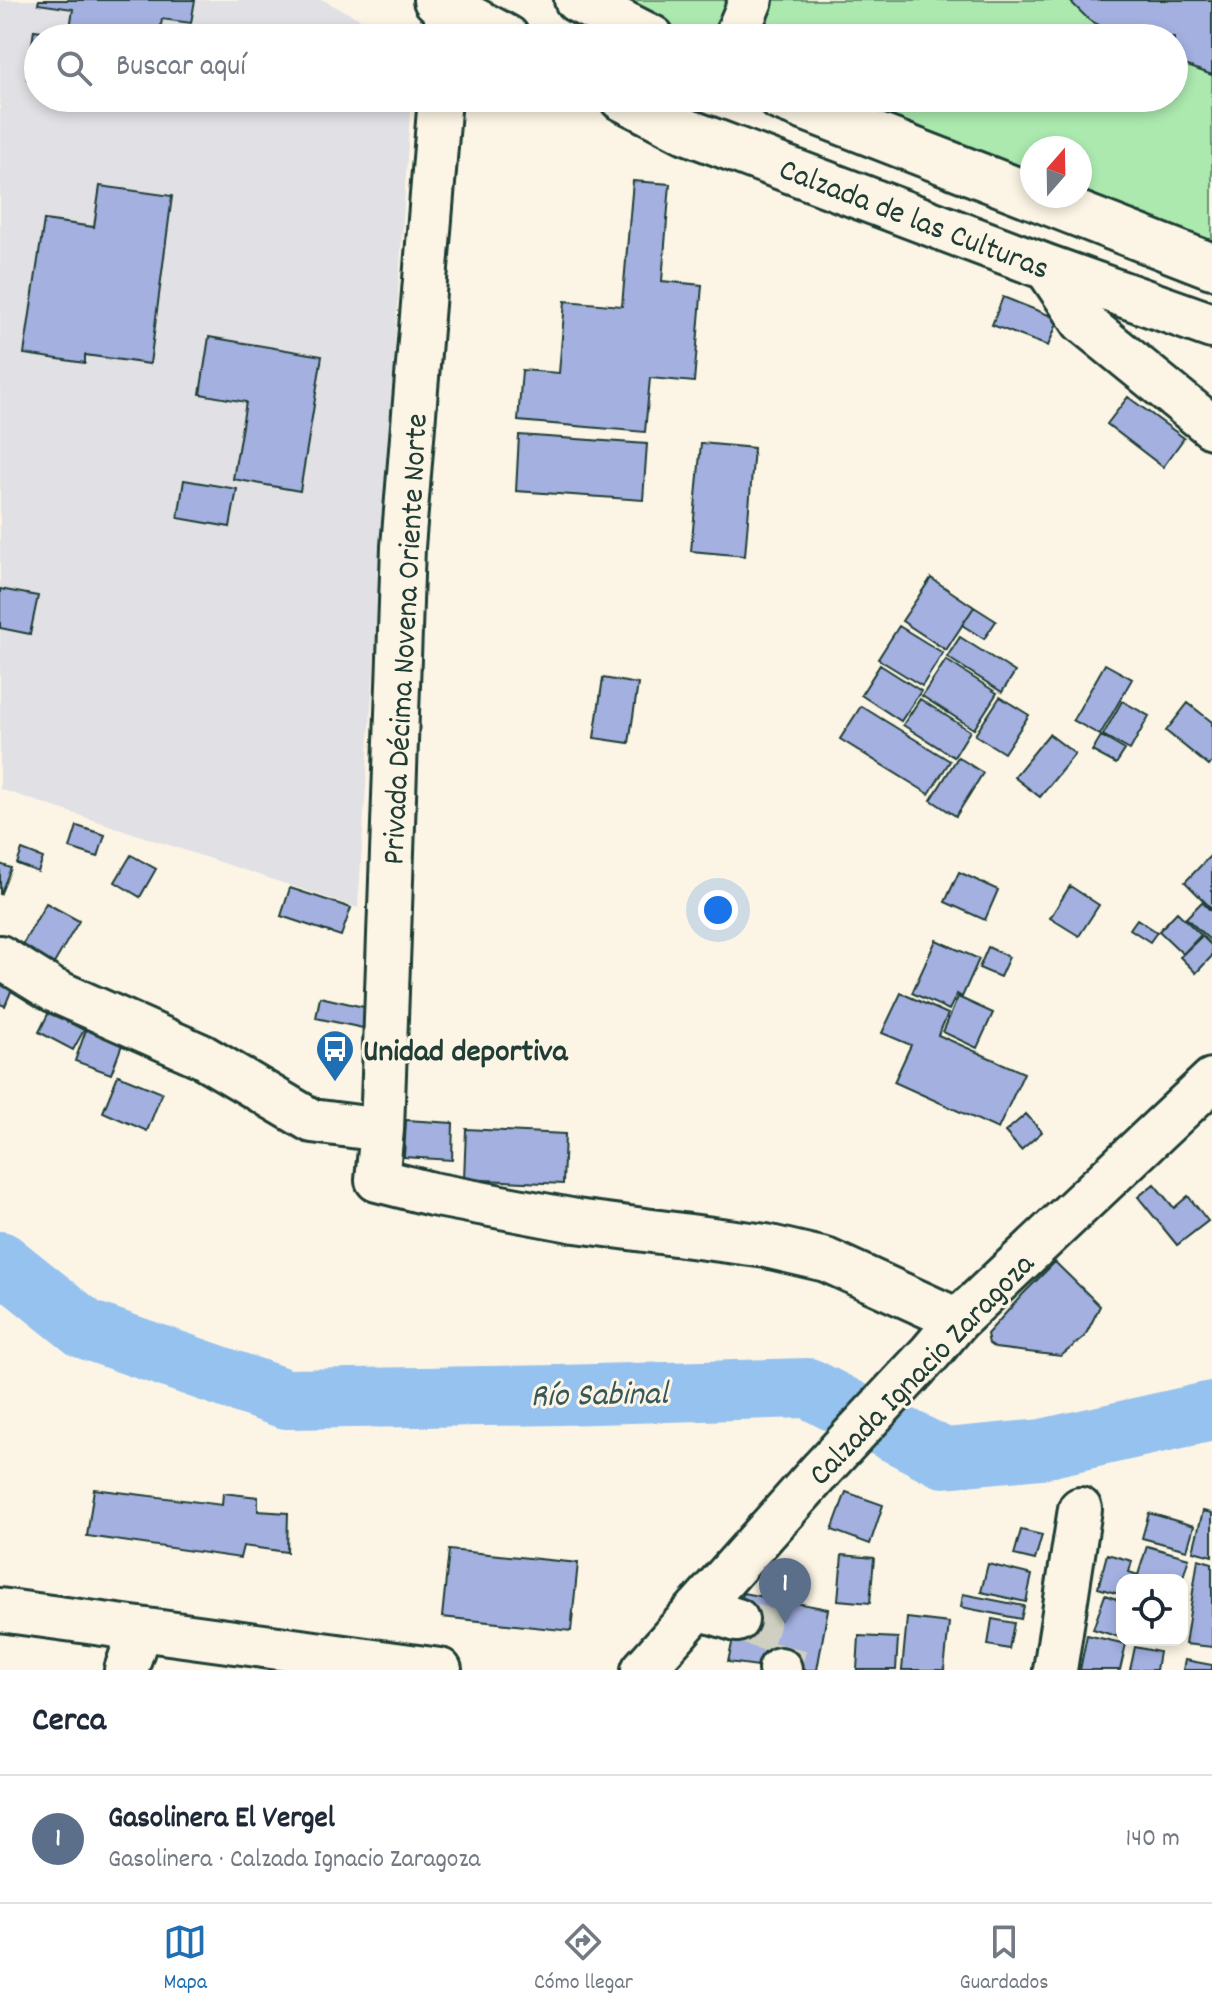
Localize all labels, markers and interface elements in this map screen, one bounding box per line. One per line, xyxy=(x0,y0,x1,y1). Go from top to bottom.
search box xyxy=(24,24,1188,112)
icon: search xyxy=(52,46,96,90)
text: Buscar aquí xyxy=(116,47,246,90)
north arrow xyxy=(1020,136,1092,208)
street label: Calzada de las Culturas xyxy=(771,149,1055,294)
street label: Privada Décima Novena Oriente Norte xyxy=(373,412,443,866)
your location xyxy=(698,890,738,930)
bus stop icon: Unidad deportiva xyxy=(314,1028,356,1083)
place label: Unidad deportiva xyxy=(363,1031,568,1077)
street label: Calzada Ignacio Zaragoza xyxy=(800,1244,1048,1498)
water label: Río Sabinal xyxy=(530,1372,671,1423)
pin: 1 xyxy=(759,1558,811,1624)
map controls xyxy=(1116,1574,1188,1646)
button: locate xyxy=(1116,1574,1188,1646)
text: Cerca xyxy=(32,1698,106,1747)
text: Gasolinera El Vergel xyxy=(108,1799,335,1842)
text: 1 xyxy=(55,1821,61,1858)
text: 140 m xyxy=(1126,1821,1180,1858)
text: Gasolinera · Calzada Ignacio Zaragoza xyxy=(108,1842,481,1879)
tab: Mapa xyxy=(163,1920,207,1999)
tab: Cómo llegar xyxy=(534,1920,633,1999)
tab: Guardados xyxy=(960,1920,1049,1999)

